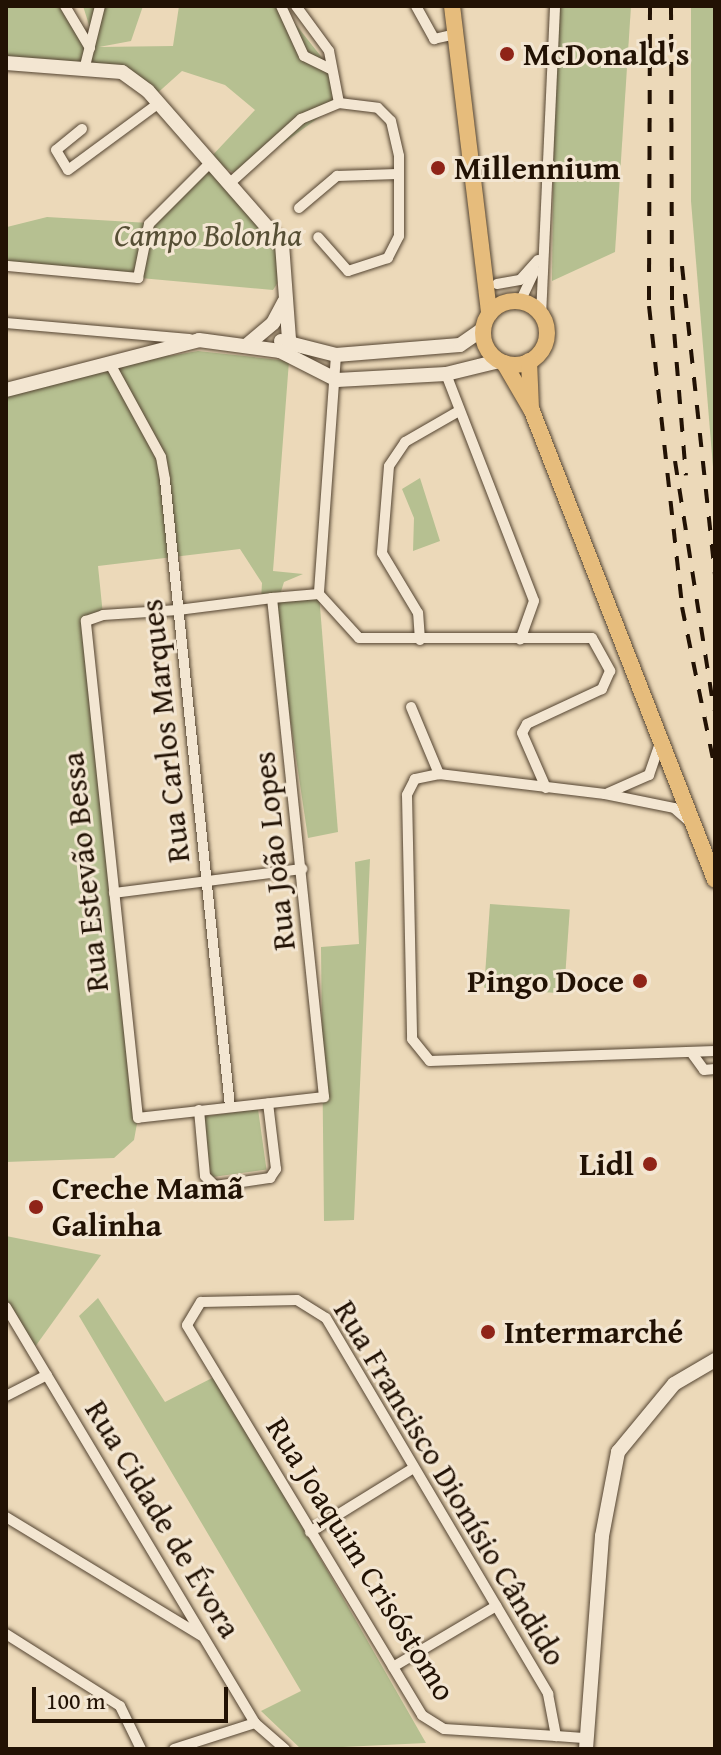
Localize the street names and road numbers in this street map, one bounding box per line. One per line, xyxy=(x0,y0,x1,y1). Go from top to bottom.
street label: Rua Carlos Marques xyxy=(132,597,198,865)
street label: Rua Estevão Bessa xyxy=(53,750,117,994)
street label: Rua João Lopes xyxy=(244,750,304,952)
street label: Rua Francisco Dionísio Cândido xyxy=(325,1293,575,1673)
street label: Rua Cidade de Évora xyxy=(77,1393,249,1645)
street label: Rua Joaquim Crisóstomo xyxy=(258,1410,464,1708)

